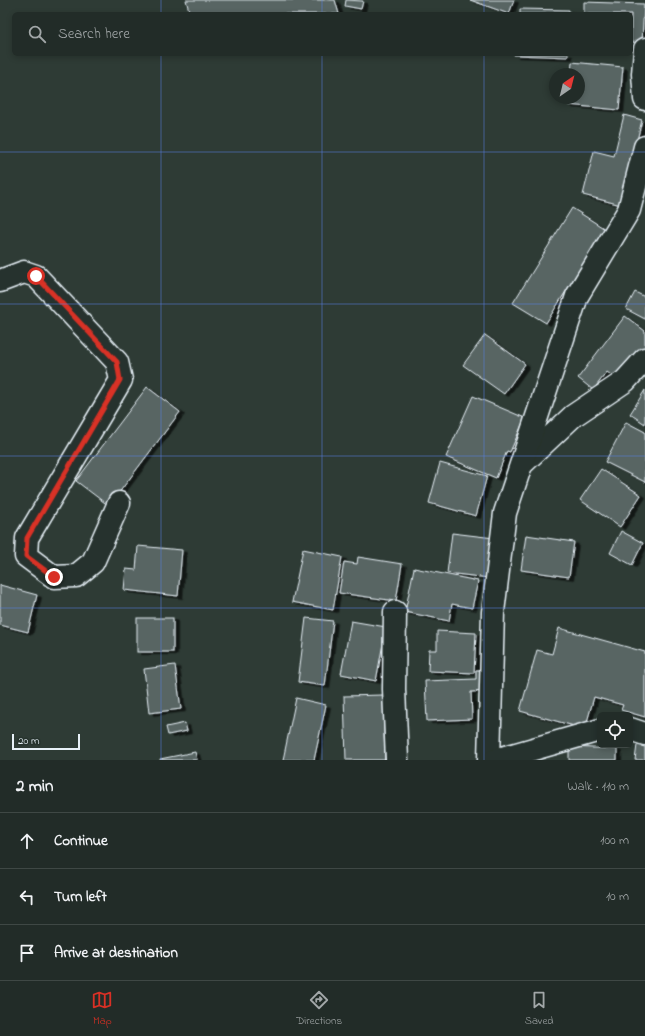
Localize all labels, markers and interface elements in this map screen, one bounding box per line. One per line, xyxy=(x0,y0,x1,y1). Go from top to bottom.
search box xyxy=(12,12,633,56)
icon: search xyxy=(26,23,48,45)
text: Search here xyxy=(58,23,130,45)
north arrow xyxy=(549,68,585,104)
route start xyxy=(27,267,45,285)
route end xyxy=(45,568,63,586)
map controls xyxy=(597,712,633,748)
button: locate xyxy=(597,712,633,748)
scale bar xyxy=(12,732,80,751)
text: 20 m xyxy=(18,733,40,749)
text: 2 min xyxy=(16,774,53,799)
text: Walk · 110 m xyxy=(568,777,629,796)
icon: ahead xyxy=(16,830,38,852)
text: Continue xyxy=(54,830,108,852)
text: 100 m xyxy=(600,831,629,850)
icon: left xyxy=(16,886,38,908)
text: Turn left xyxy=(54,886,107,908)
text: 10 m xyxy=(606,887,629,906)
icon: arrive xyxy=(16,942,38,964)
text: Arrive at destination xyxy=(54,942,178,964)
tab: Map xyxy=(91,989,113,1029)
tab: Directions xyxy=(296,989,342,1029)
tab: Saved xyxy=(525,989,554,1029)

